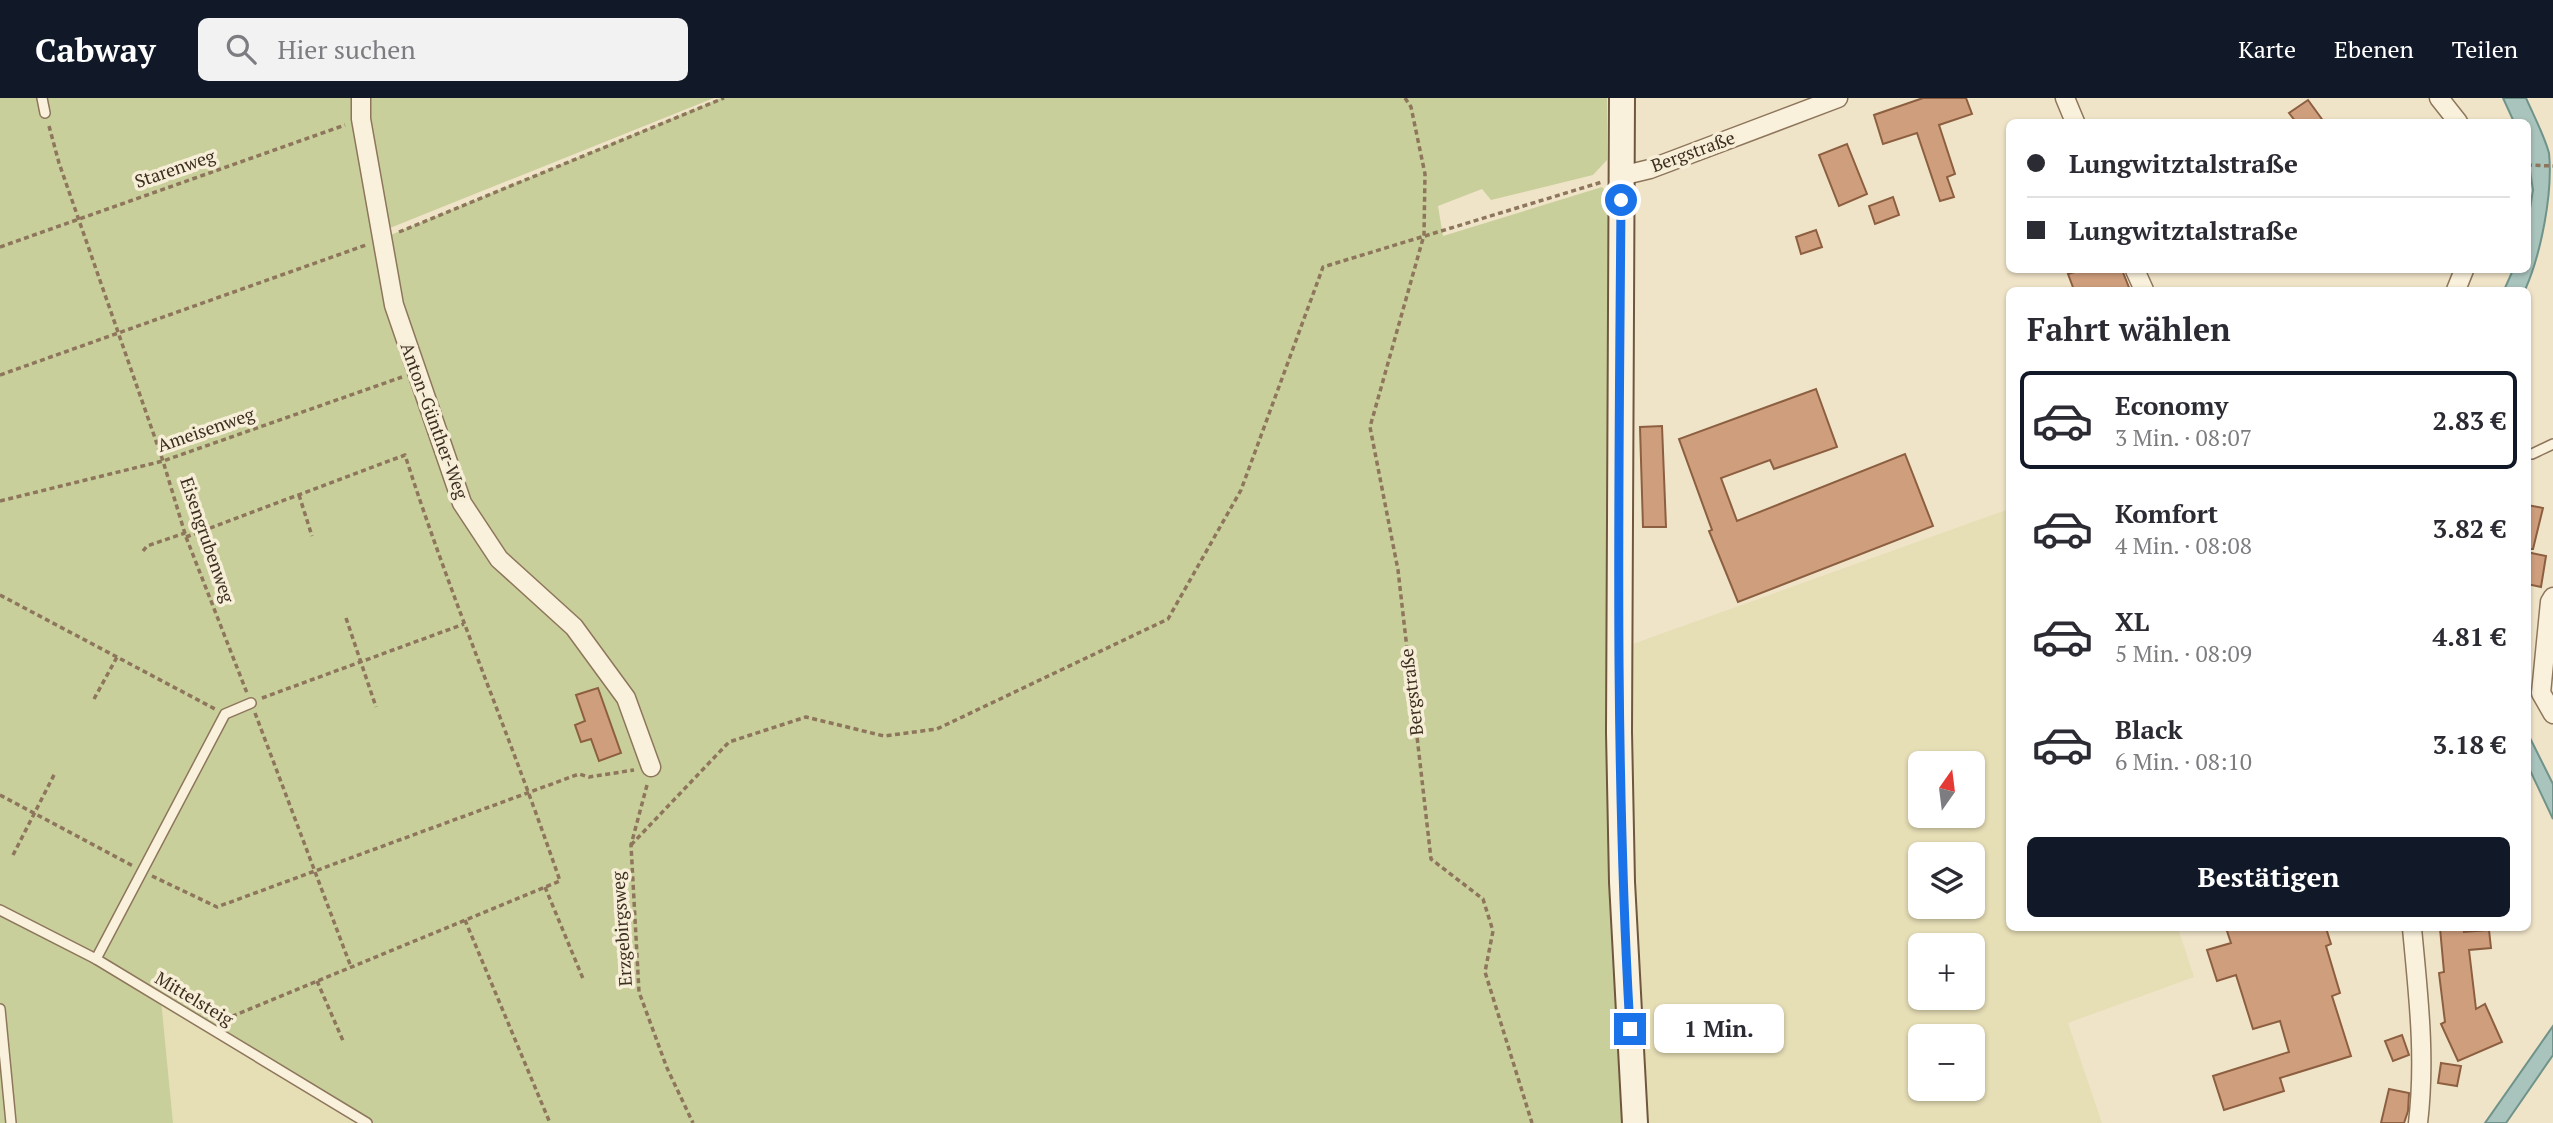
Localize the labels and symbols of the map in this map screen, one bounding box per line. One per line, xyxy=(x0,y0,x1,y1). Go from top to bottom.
street label: Bergstraße xyxy=(1647,125,1738,177)
street label: Starenweg xyxy=(131,143,219,193)
route start xyxy=(1605,184,1637,216)
street label: Anton-Günther-Weg xyxy=(395,339,475,503)
street label: Ameisenweg xyxy=(154,401,258,457)
street label: Eisengrubenweg xyxy=(175,474,241,606)
street label: Bergstraße xyxy=(1394,647,1428,737)
north arrow xyxy=(1908,751,1984,828)
street label: Erzgebirgsweg xyxy=(605,870,637,987)
street label: Mittelsteig xyxy=(151,965,239,1031)
callout: 1 Min. xyxy=(1654,1004,1784,1054)
route end xyxy=(1614,1013,1646,1045)

